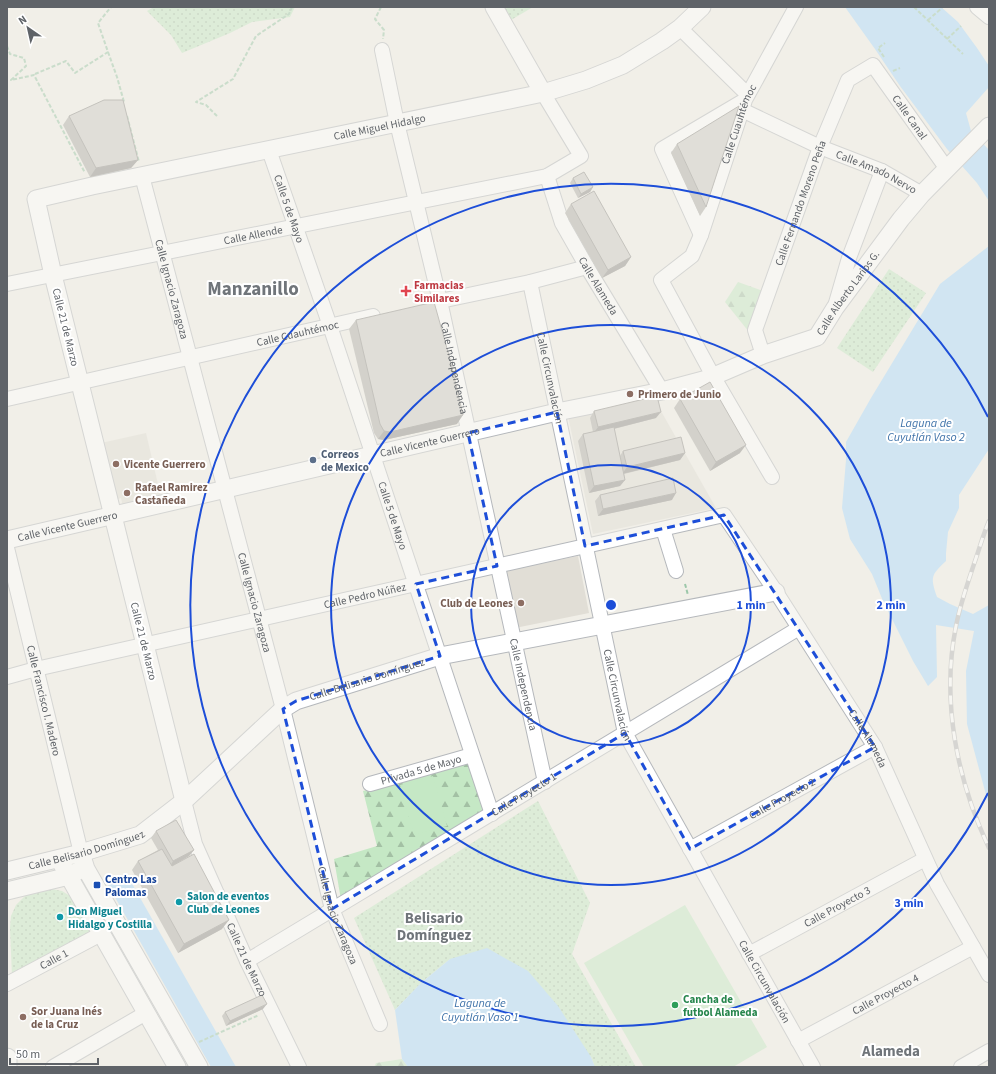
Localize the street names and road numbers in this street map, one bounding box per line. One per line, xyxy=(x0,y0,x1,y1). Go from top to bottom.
street label: Calle Cuauhtémoc xyxy=(718,82,760,166)
street label: Calle Canal xyxy=(889,92,931,143)
street label: Calle Miguel Hidalgo xyxy=(332,110,427,144)
street label: Calle Fernando Moreno Peña xyxy=(771,138,830,268)
street label: Calle Amado Nervo xyxy=(834,147,919,197)
street label: Calle 5 de Mayo xyxy=(270,173,308,245)
street label: Calle Allende xyxy=(222,222,285,248)
street label: Calle Ignacio Zaragoza xyxy=(151,238,192,341)
street label: Calle Alberto Larios G. xyxy=(813,247,883,338)
street label: Calle Alameda xyxy=(575,254,621,318)
street label: Calle 21 de Marzo xyxy=(49,287,82,368)
street label: Calle Cuauhtémoc xyxy=(255,317,340,350)
street label: Calle Independencia xyxy=(437,320,471,415)
street label: Calle Circunvalación xyxy=(533,331,567,425)
street label: Calle Vicente Guerrero xyxy=(378,423,481,461)
street label: Calle 5 de Mayo xyxy=(374,480,411,552)
street label: Calle Vicente Guerrero xyxy=(16,508,119,545)
street label: Calle Ignacio Zaragoza xyxy=(234,551,275,654)
street label: Calle Pedro Núñez xyxy=(322,579,408,612)
street label: Calle 21 de Marzo xyxy=(127,601,160,682)
street label: Calle Independencia xyxy=(506,637,541,732)
street label: Calle Francisco I. Madero xyxy=(23,644,64,758)
street label: Calle Circunvalación xyxy=(600,648,635,744)
street label: Calle Belisario Domínguez xyxy=(308,654,427,704)
street label: Calle Alameda xyxy=(845,706,890,770)
street label: Privada 5 de Mayo xyxy=(379,751,463,789)
street label: Calle Proyecto 1 xyxy=(488,769,559,820)
street label: Calle Proyecto 2 xyxy=(746,774,818,823)
street label: Calle Belisario Domínguez xyxy=(27,827,148,874)
street label: Calle Ignacio Zaragoza xyxy=(314,865,361,967)
street label: Calle Proyecto 3 xyxy=(801,883,873,931)
street label: Calle 21 de Marzo xyxy=(223,920,270,999)
street label: Calle Circunvalación xyxy=(735,937,794,1026)
street label: Calle 1 xyxy=(37,946,71,973)
street label: Calle Proyecto 4 xyxy=(849,970,922,1019)

